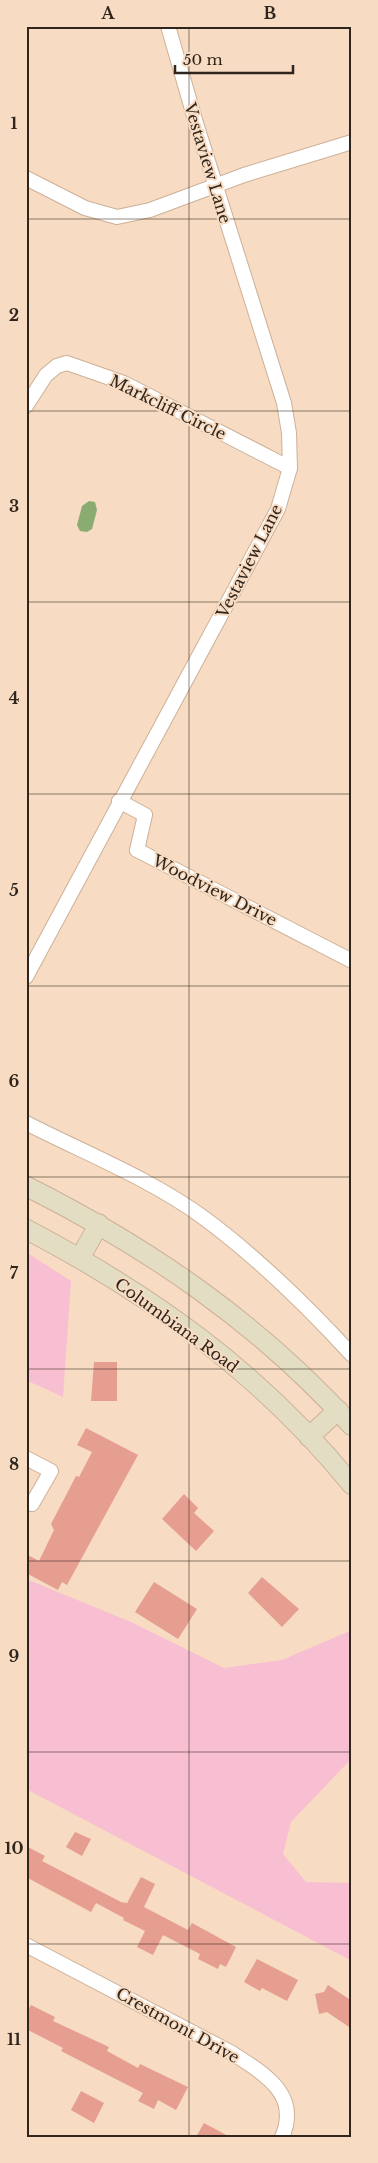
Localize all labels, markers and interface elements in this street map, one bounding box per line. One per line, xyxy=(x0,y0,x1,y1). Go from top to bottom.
text: A xyxy=(101,3,116,23)
text: B xyxy=(264,3,277,23)
scale bar xyxy=(175,42,293,74)
text: 50 m xyxy=(183,50,223,69)
street label: Vestaview Lane xyxy=(180,99,236,226)
text: 1 xyxy=(11,113,18,133)
text: 2 xyxy=(9,305,19,325)
street label: Markcliff Circle xyxy=(106,370,230,444)
text: 3 xyxy=(9,496,19,516)
street label: Vestaview Lane xyxy=(211,501,286,622)
text: 4 xyxy=(9,688,19,708)
street label: Woodview Drive xyxy=(149,850,281,930)
text: 5 xyxy=(9,880,19,900)
text: 6 xyxy=(9,1071,20,1091)
text: 7 xyxy=(10,1263,19,1283)
street label: Columbiana Road xyxy=(111,1273,243,1377)
text: 8 xyxy=(9,1454,19,1474)
text: 9 xyxy=(9,1646,20,1666)
text: 10 xyxy=(4,1838,24,1858)
street label: Crestmont Drive xyxy=(113,1983,243,2067)
text: 11 xyxy=(7,2029,21,2049)

